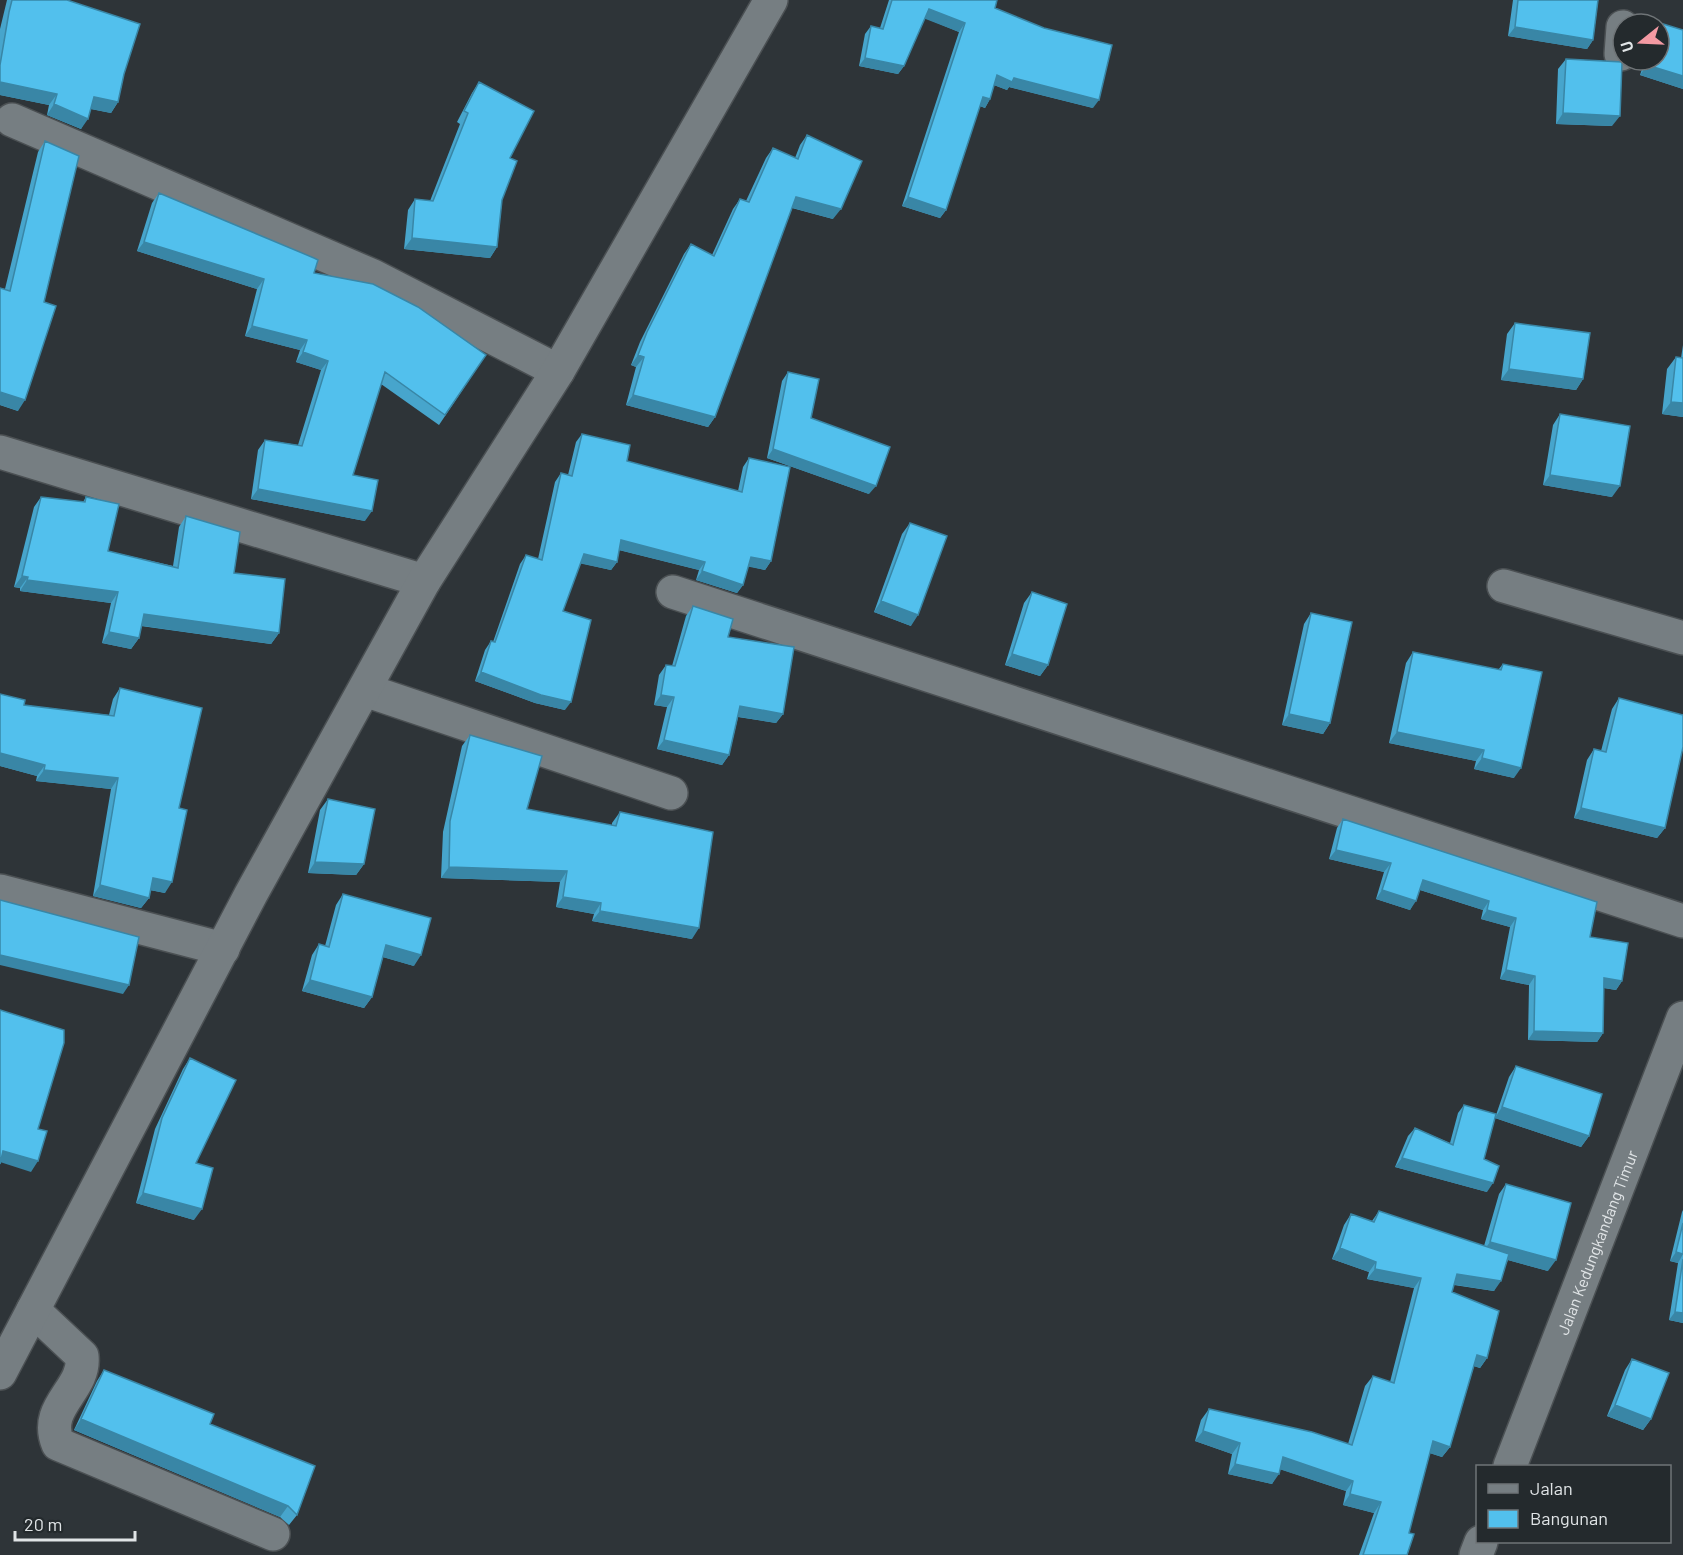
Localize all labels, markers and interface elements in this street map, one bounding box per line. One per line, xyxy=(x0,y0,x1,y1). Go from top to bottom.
north arrow xyxy=(1611,12,1671,72)
text: U xyxy=(1616,39,1637,55)
street label: Jalan Kedungkandang Timur xyxy=(1552,1147,1641,1337)
legend xyxy=(1476,1465,1671,1543)
text: Jalan xyxy=(1530,1477,1573,1499)
scale bar xyxy=(15,1504,135,1542)
text: Bangunan xyxy=(1530,1507,1608,1529)
text: 20 m xyxy=(24,1513,62,1535)

